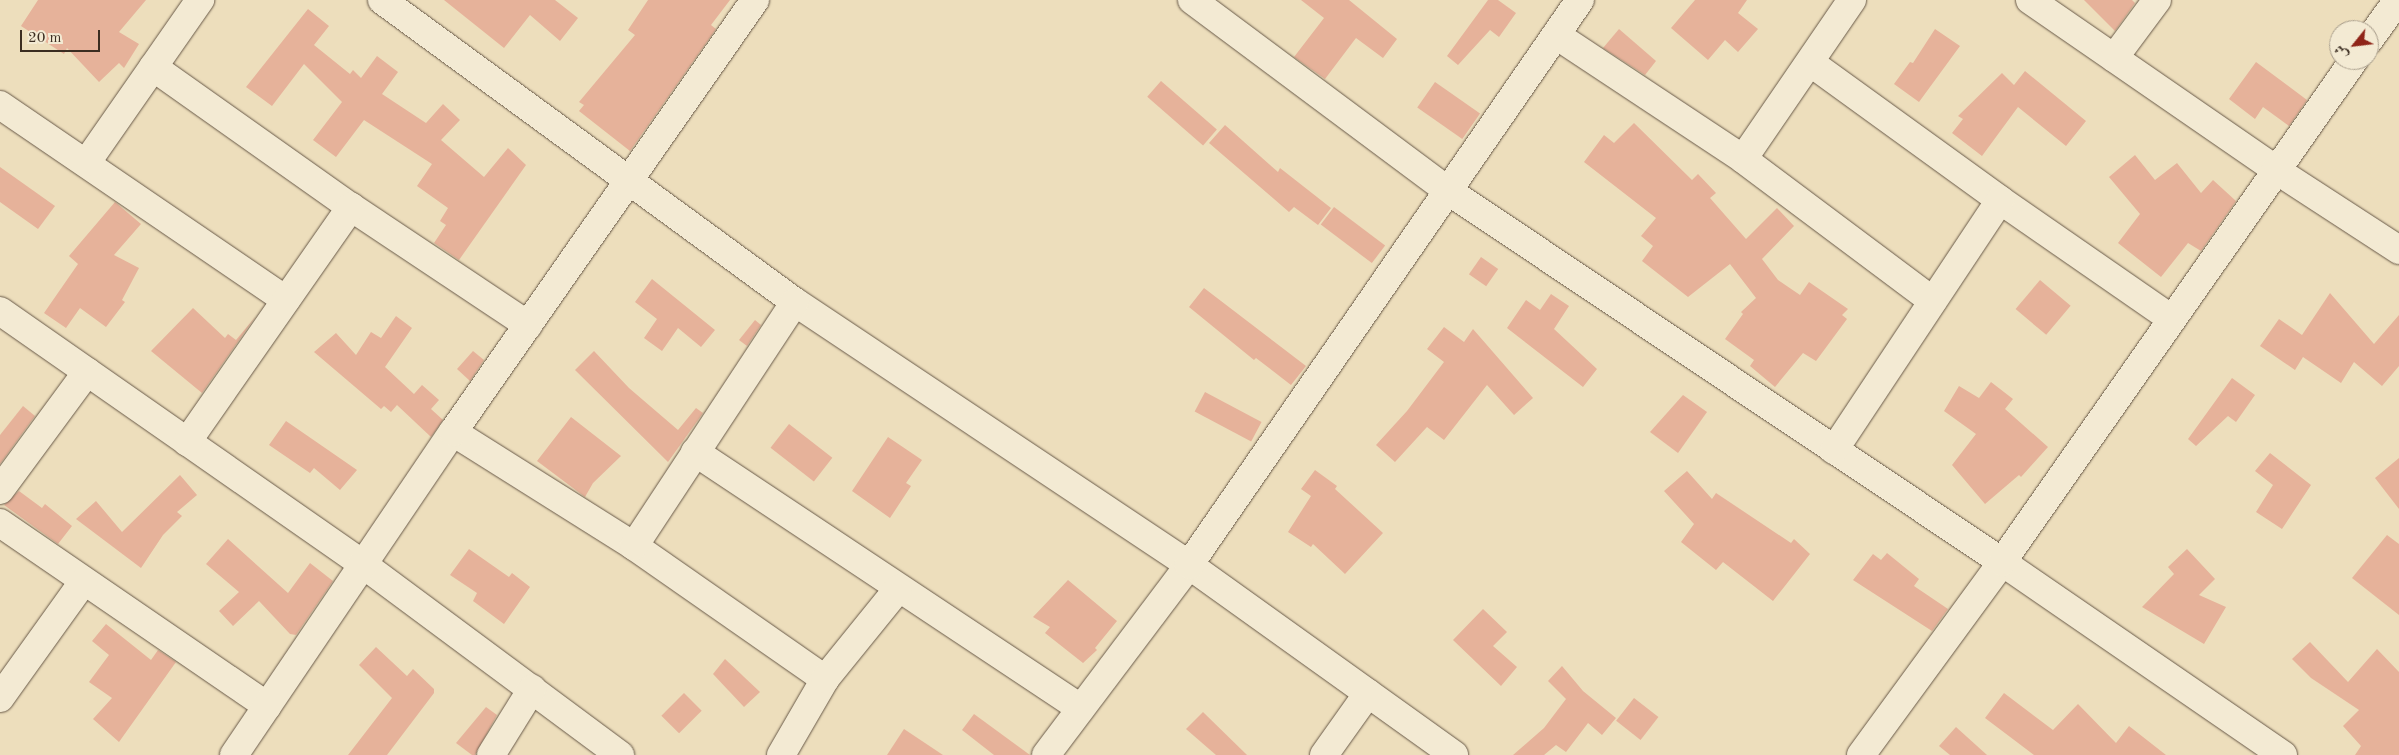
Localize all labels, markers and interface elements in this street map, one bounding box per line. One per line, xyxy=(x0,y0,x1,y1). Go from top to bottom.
scale bar xyxy=(22,20,102,52)
north arrow xyxy=(2329,20,2379,70)
text: 20 m xyxy=(28,31,62,46)
text: ش xyxy=(2332,42,2351,61)

